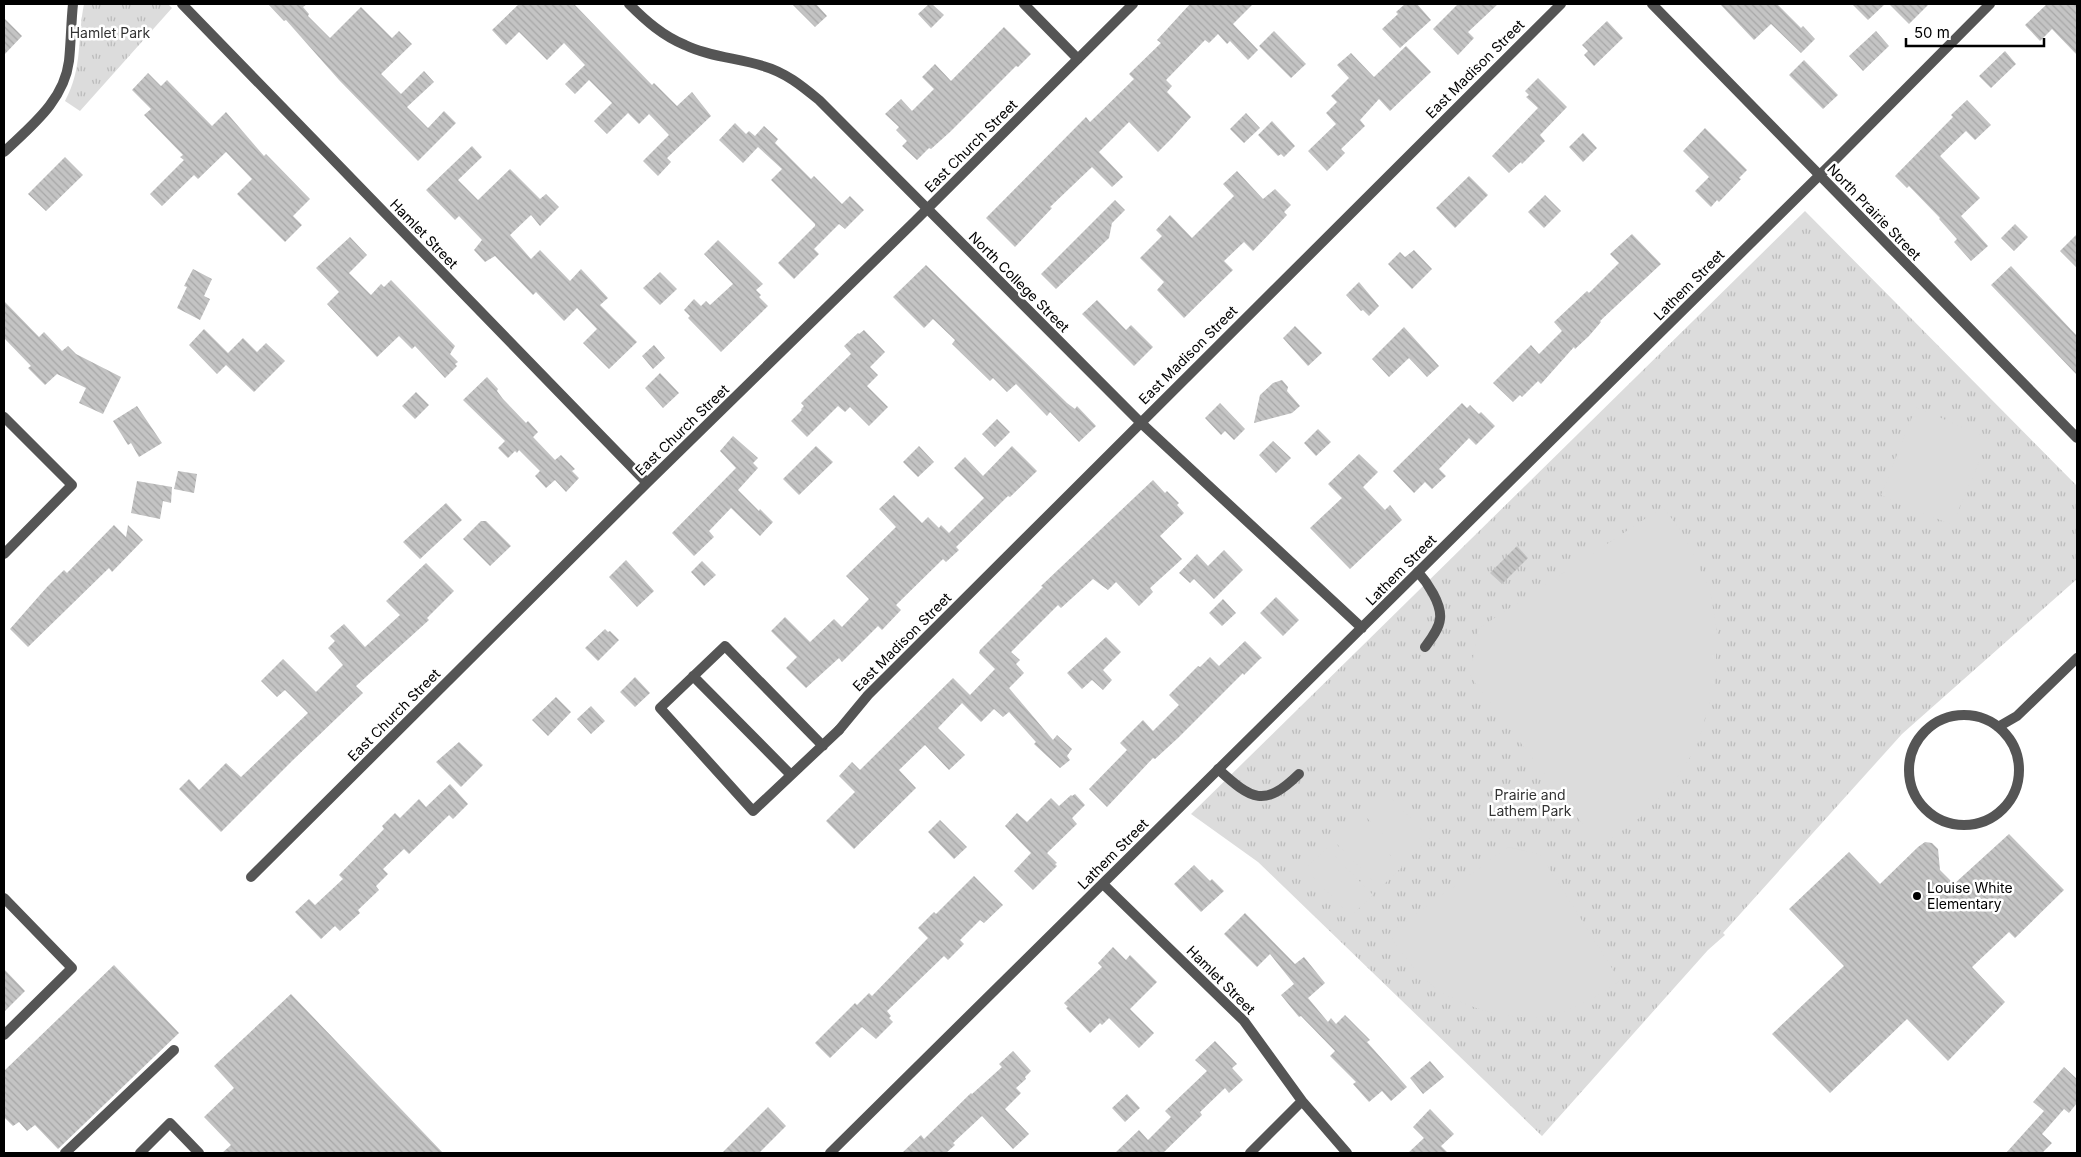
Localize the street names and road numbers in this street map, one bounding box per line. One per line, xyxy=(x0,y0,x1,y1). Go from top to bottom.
street label: East Madison Street xyxy=(1422,16,1528,121)
street label: East Church Street xyxy=(921,96,1021,195)
street label: North Prairie Street xyxy=(1824,160,1925,264)
street label: Hamlet Street xyxy=(387,195,462,272)
street label: North College Street xyxy=(966,228,1073,336)
street label: Lathem Street xyxy=(1650,246,1728,323)
street label: East Madison Street xyxy=(1135,302,1241,407)
street label: East Church Street xyxy=(631,380,732,479)
street label: Lathem Street xyxy=(1362,531,1440,608)
street label: East Madison Street xyxy=(849,589,955,694)
street label: East Church Street xyxy=(344,665,444,764)
street label: Lathem Street xyxy=(1074,815,1152,892)
street label: Hamlet Street xyxy=(1183,942,1260,1018)

